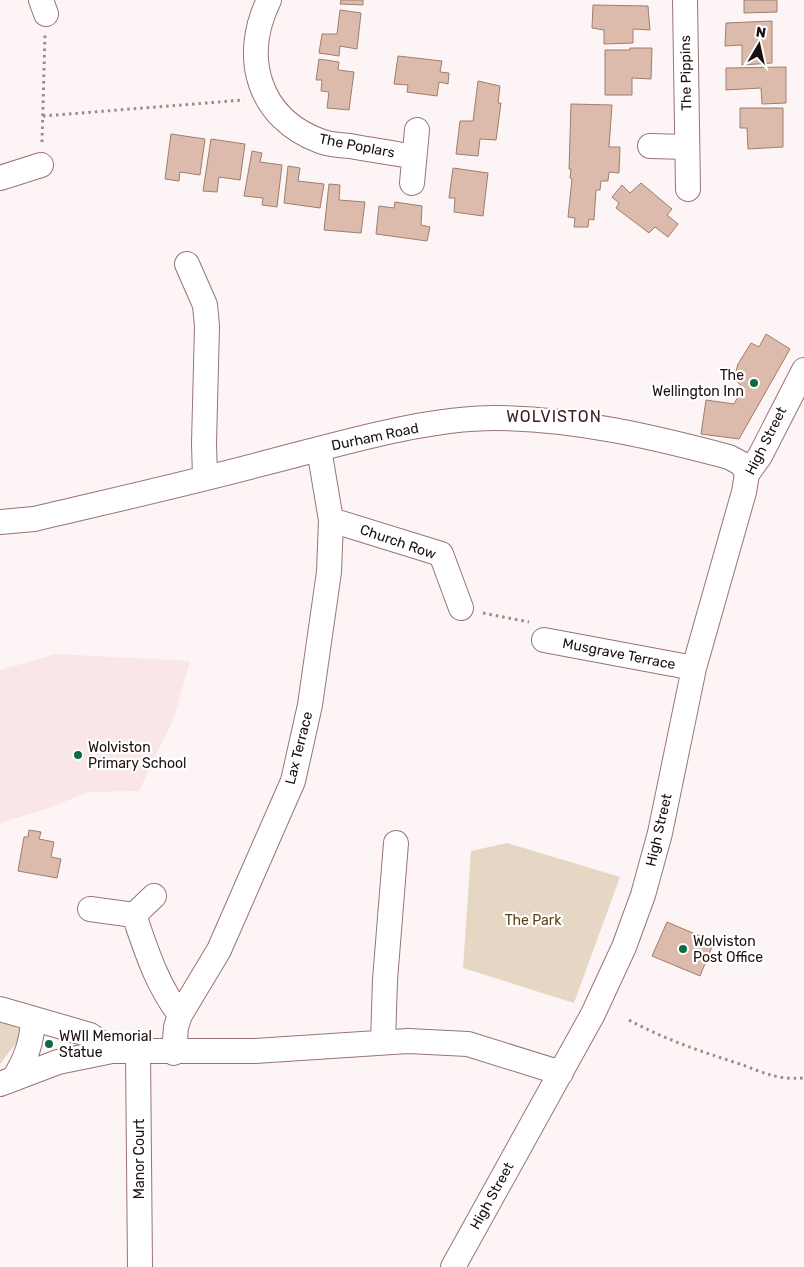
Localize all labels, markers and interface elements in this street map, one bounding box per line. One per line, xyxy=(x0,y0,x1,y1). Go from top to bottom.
north arrow xyxy=(734,20,784,70)
text: N xyxy=(755,23,767,42)
street label: The Pippins xyxy=(677,35,695,111)
street label: The Poplars xyxy=(318,130,396,162)
place label: The Wellington Inn xyxy=(652,367,744,400)
marker: The Wellington Inn xyxy=(748,377,760,389)
street label: High Street xyxy=(742,404,791,478)
district label: WOLVISTON xyxy=(506,407,602,426)
street label: Durham Road xyxy=(330,419,420,455)
street label: Church Row xyxy=(358,521,438,563)
street label: Musgrave Terrace xyxy=(561,635,677,673)
street label: Lax Terrace xyxy=(282,710,316,786)
place label: Wolviston Primary School xyxy=(88,739,186,772)
marker: Wolviston Primary School xyxy=(72,749,84,761)
street label: High Street xyxy=(642,791,676,868)
park label: The Park xyxy=(505,912,562,929)
place label: Wolviston Post Office xyxy=(693,933,763,966)
marker: Wolviston Post Office xyxy=(677,943,689,955)
place label: WWII Memorial Statue xyxy=(59,1028,152,1061)
marker: WWII Memorial Statue xyxy=(43,1038,55,1050)
street label: Manor Court xyxy=(131,1118,148,1199)
street label: High Street xyxy=(467,1159,518,1233)

